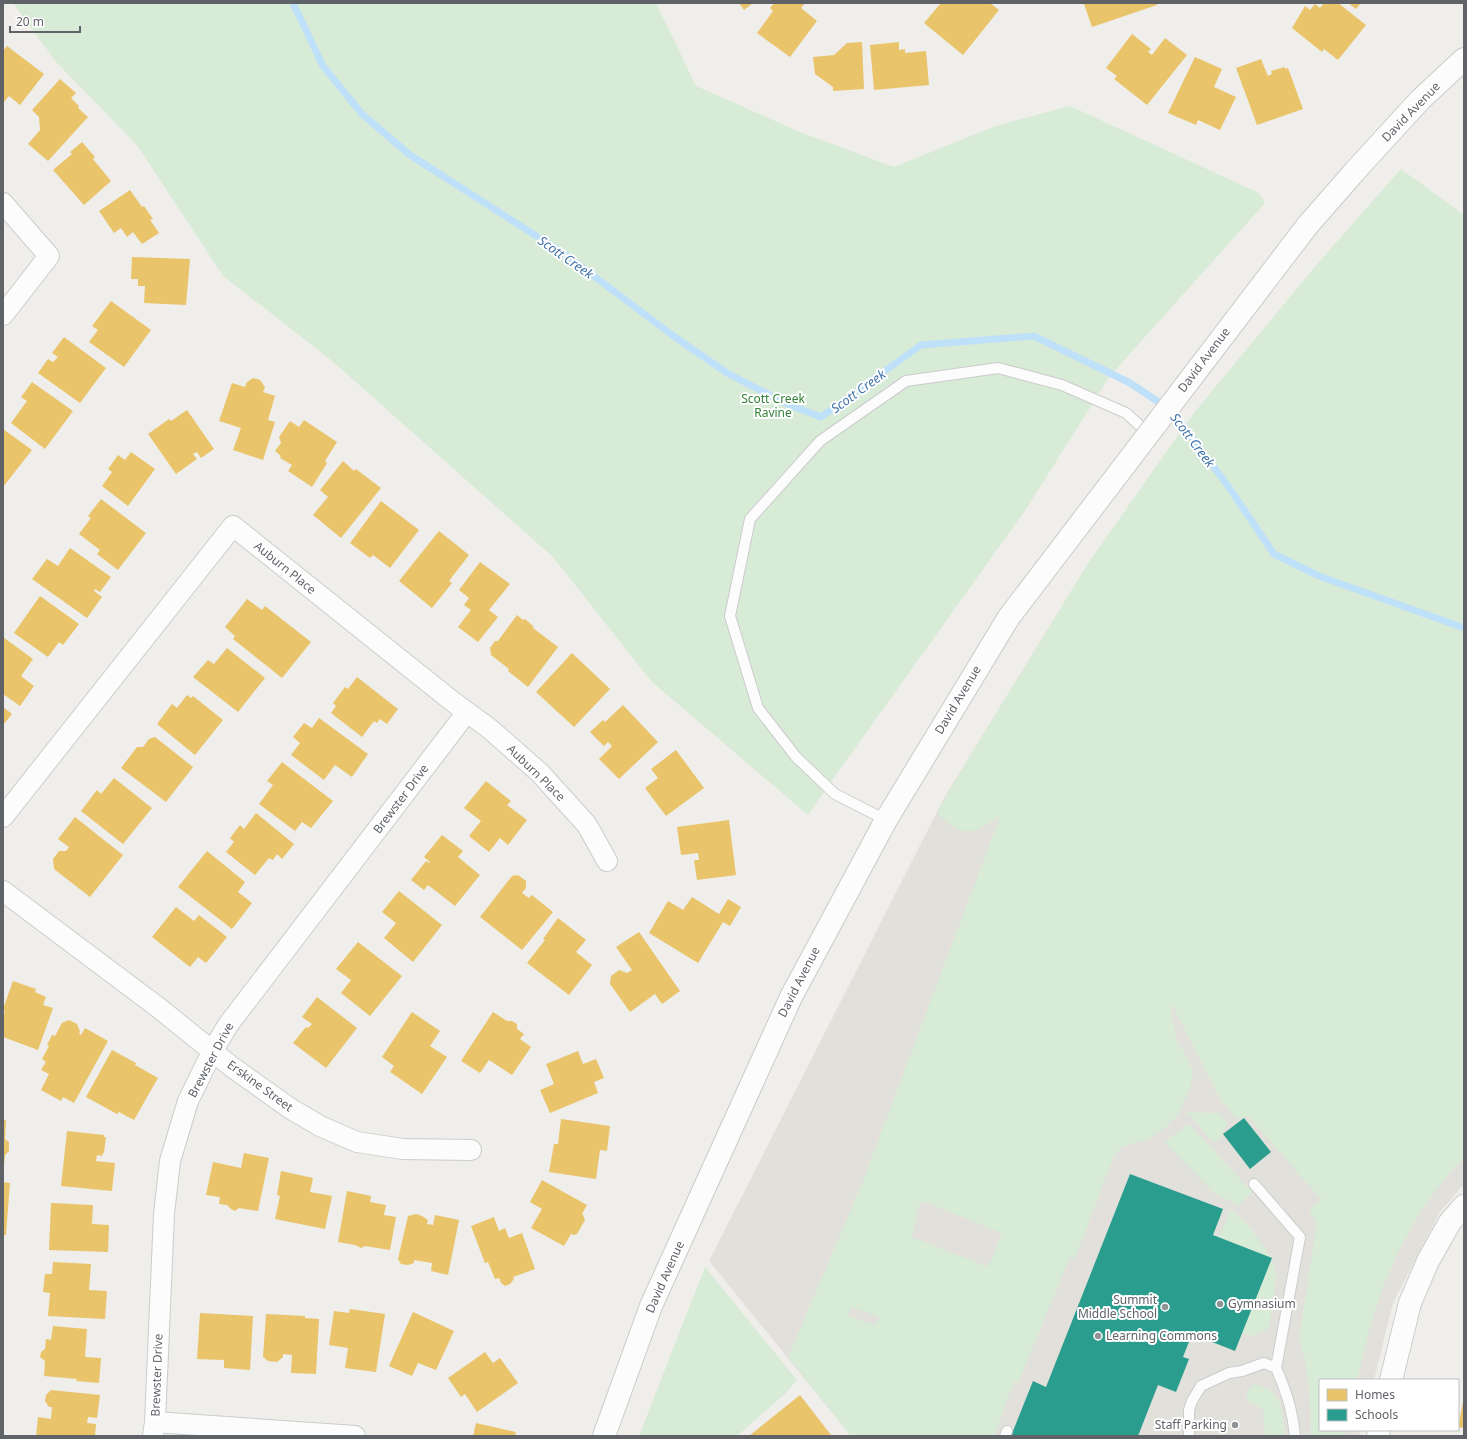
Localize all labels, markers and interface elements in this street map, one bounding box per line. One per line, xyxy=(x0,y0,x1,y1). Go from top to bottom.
scale bar xyxy=(10,8,80,34)
text: 20 m xyxy=(16,13,44,30)
street label: David Avenue xyxy=(1378,78,1444,145)
water label: Scott Creek xyxy=(535,231,598,283)
street label: David Avenue xyxy=(1174,324,1234,396)
water label: Scott Creek xyxy=(827,365,890,417)
park label: Scott Creek Ravine xyxy=(741,390,805,421)
water label: Scott Creek xyxy=(1167,409,1220,471)
street label: Auburn Place xyxy=(251,537,320,598)
street label: David Avenue xyxy=(930,662,985,737)
street label: Auburn Place xyxy=(503,740,569,805)
street label: Brewster Drive xyxy=(369,760,433,837)
street label: David Avenue xyxy=(773,943,824,1020)
street label: Brewster Drive xyxy=(184,1019,238,1100)
street label: Erskine Street xyxy=(224,1056,297,1116)
street label: David Avenue xyxy=(641,1238,688,1316)
place label: Summit Middle School xyxy=(1078,1291,1158,1322)
place label: Gymnasium xyxy=(1228,1295,1296,1312)
marker: Gymnasium xyxy=(1215,1299,1225,1309)
marker: Summit Middle School xyxy=(1160,1302,1170,1312)
place label: Learning Commons xyxy=(1106,1327,1217,1344)
marker: Learning Commons xyxy=(1093,1331,1103,1341)
street label: Brewster Drive xyxy=(147,1333,166,1417)
legend xyxy=(1319,1379,1459,1431)
text: Homes xyxy=(1355,1386,1395,1403)
text: Schools xyxy=(1355,1406,1398,1423)
place label: Staff Parking xyxy=(1155,1416,1227,1433)
marker: Staff Parking xyxy=(1230,1420,1240,1430)

